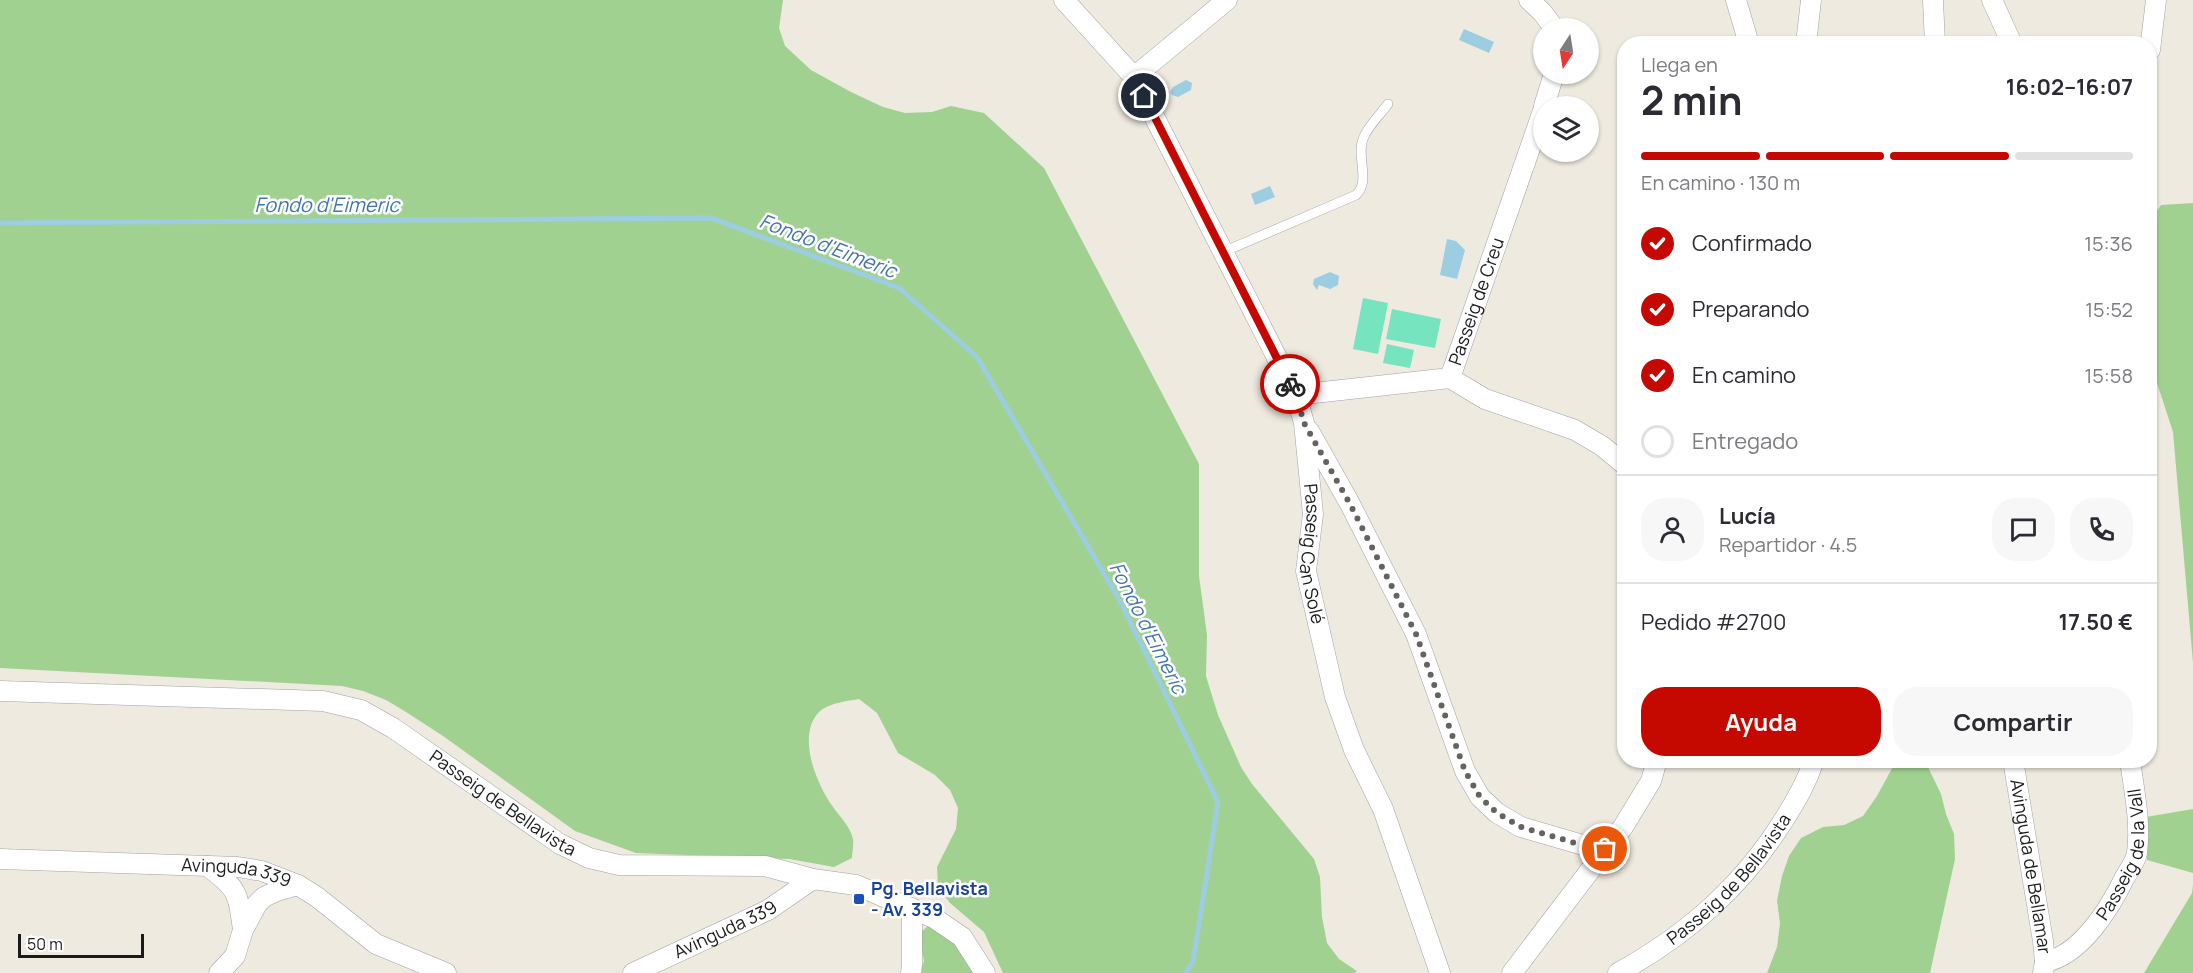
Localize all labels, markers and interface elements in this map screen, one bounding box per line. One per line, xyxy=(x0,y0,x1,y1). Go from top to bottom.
north arrow xyxy=(1533,18,1599,84)
map controls xyxy=(1533,18,1599,162)
text: Llega en xyxy=(1641,51,1718,78)
pin xyxy=(1118,70,1169,121)
text: 16:02–16:07 xyxy=(2006,72,2133,102)
text: 2 min xyxy=(1641,73,1742,127)
icon: home xyxy=(1127,79,1160,112)
button: layers xyxy=(1533,96,1599,162)
text: En camino · 130 m xyxy=(1641,169,1800,196)
water label: Fondo d'Eimeric xyxy=(255,191,401,218)
water label: Fondo d'Eimeric xyxy=(756,207,902,285)
icon: check xyxy=(1641,227,1674,260)
text: Confirmado xyxy=(1692,228,1812,258)
text: 15:36 xyxy=(2084,230,2133,257)
street label: Passeig de Creu xyxy=(1442,234,1509,368)
icon: check xyxy=(1641,293,1674,326)
text: Preparando xyxy=(1692,294,1810,324)
text: 15:52 xyxy=(2085,296,2133,323)
courier xyxy=(1260,354,1320,414)
icon: check xyxy=(1641,359,1674,392)
text: En camino xyxy=(1692,360,1796,390)
text: 15:58 xyxy=(2085,362,2133,389)
icon: bike xyxy=(1274,368,1307,401)
text: Entregado xyxy=(1692,426,1798,456)
street label: Passeig Can Solé xyxy=(1295,482,1331,626)
button: person xyxy=(1641,498,1704,561)
button: chat xyxy=(1992,498,2055,561)
button: phone xyxy=(2070,498,2133,561)
text: Lucía xyxy=(1719,501,1776,531)
text: Repartidor · 4.5 xyxy=(1719,531,1857,558)
water label: Fondo d'Eimeric xyxy=(1104,557,1194,700)
text: Pedido #2700 xyxy=(1641,607,1786,637)
text: 17.50 € xyxy=(2059,607,2133,637)
button: Ayuda xyxy=(1641,687,1881,756)
button: Compartir xyxy=(1893,687,2133,756)
street label: Passeig de Bellavista xyxy=(425,744,580,861)
street label: Avinguda de Bellamar xyxy=(2005,777,2057,955)
street label: Passeig de la Vall xyxy=(2090,787,2149,925)
street label: Passeig de Bellavista xyxy=(1662,809,1796,950)
pin xyxy=(1579,823,1630,874)
icon: bag xyxy=(1588,832,1621,865)
street label: Avinguda 339 xyxy=(181,852,295,892)
place label: Pg. Bellavista - Av. 339 xyxy=(871,876,988,921)
marker: Pg. Bellavista - Av. 339 xyxy=(852,892,866,906)
street label: Avinguda 339 xyxy=(669,894,781,963)
scale bar xyxy=(18,931,144,958)
text: 50 m xyxy=(27,933,63,955)

